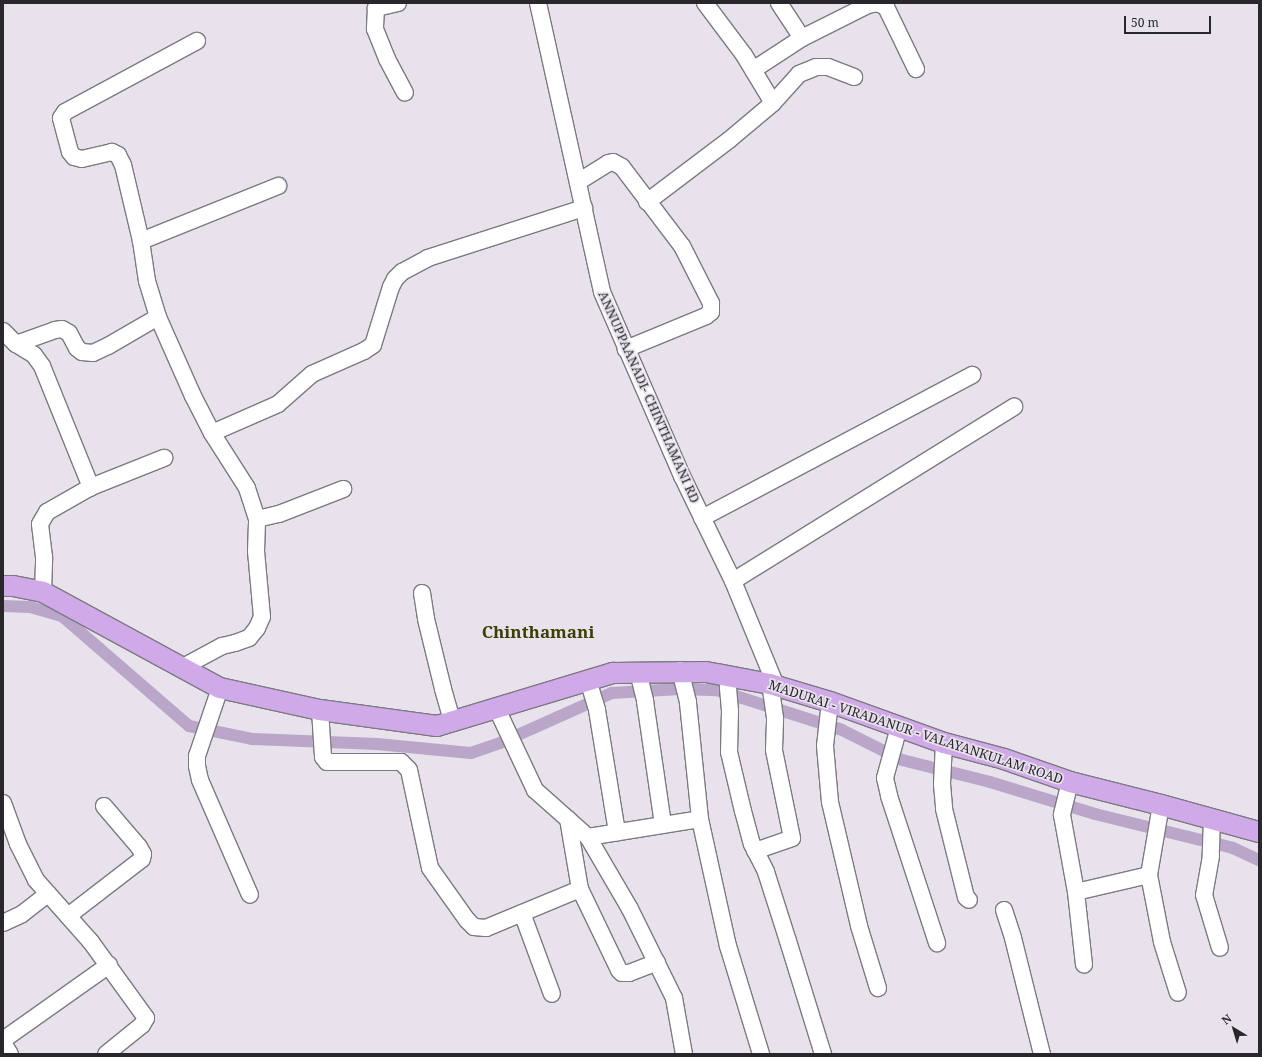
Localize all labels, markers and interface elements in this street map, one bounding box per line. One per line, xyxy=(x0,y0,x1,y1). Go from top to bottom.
scale bar xyxy=(1126,8,1213,34)
text: 50 m xyxy=(1131,14,1159,31)
street label: ANNUPPAANADI- CHINTHAMANI RD xyxy=(595,289,703,505)
district label: Chinthamani xyxy=(482,622,594,642)
street label: MADURAI - VIRADANUR - VALAYANKULAM ROAD xyxy=(767,677,1065,787)
north arrow xyxy=(1214,1009,1254,1049)
text: N xyxy=(1218,1011,1234,1028)

